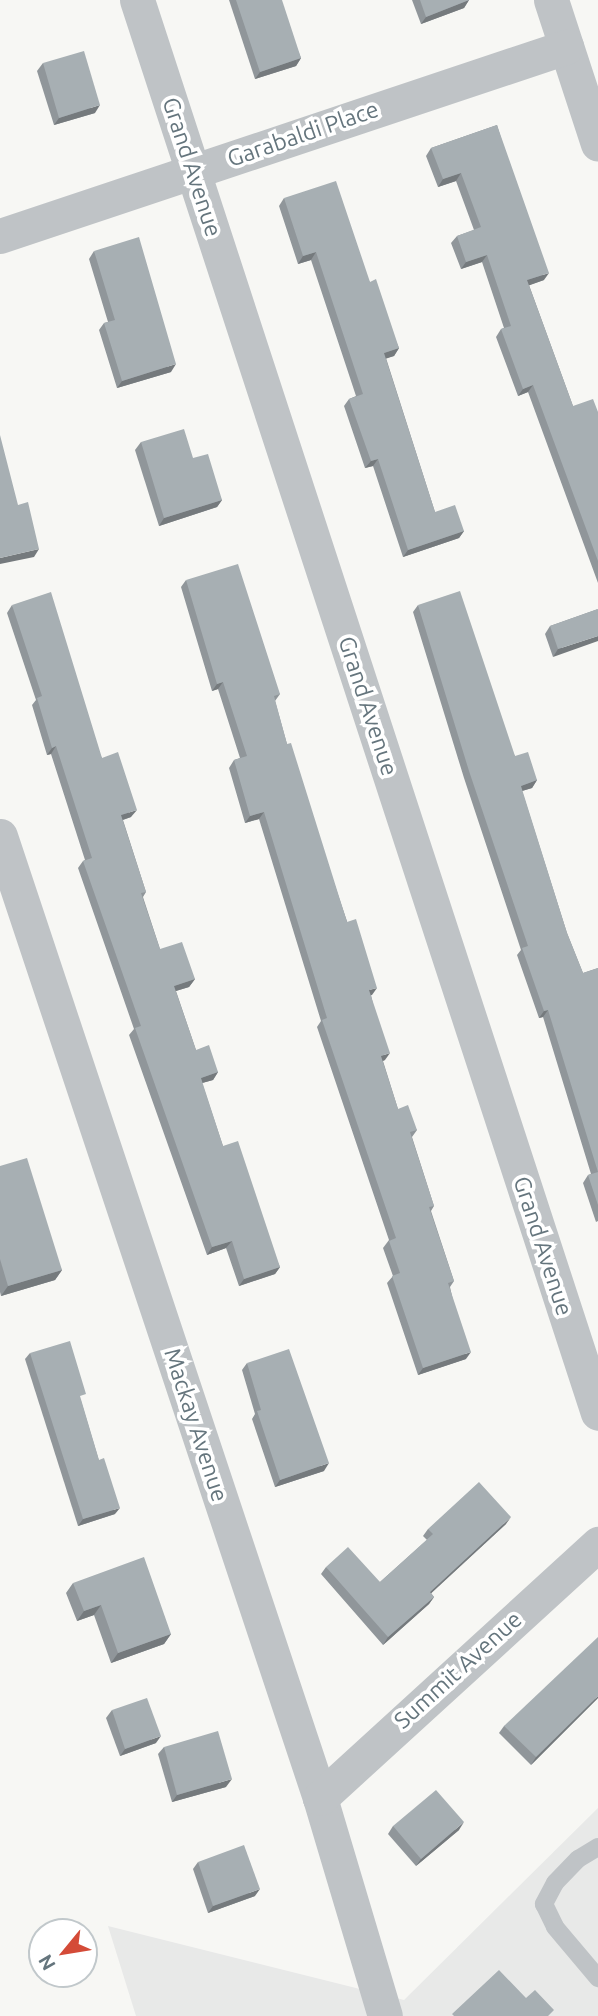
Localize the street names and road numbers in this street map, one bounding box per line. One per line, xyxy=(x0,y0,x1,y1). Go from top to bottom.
street label: Grand Avenue xyxy=(156,94,228,240)
street label: Garabaldi Place xyxy=(224,95,382,173)
street label: Grand Avenue xyxy=(332,633,404,779)
street label: Grand Avenue xyxy=(507,1173,579,1319)
street label: Mackay Avenue xyxy=(158,1345,234,1505)
street label: Summit Avenue xyxy=(388,1605,528,1735)

